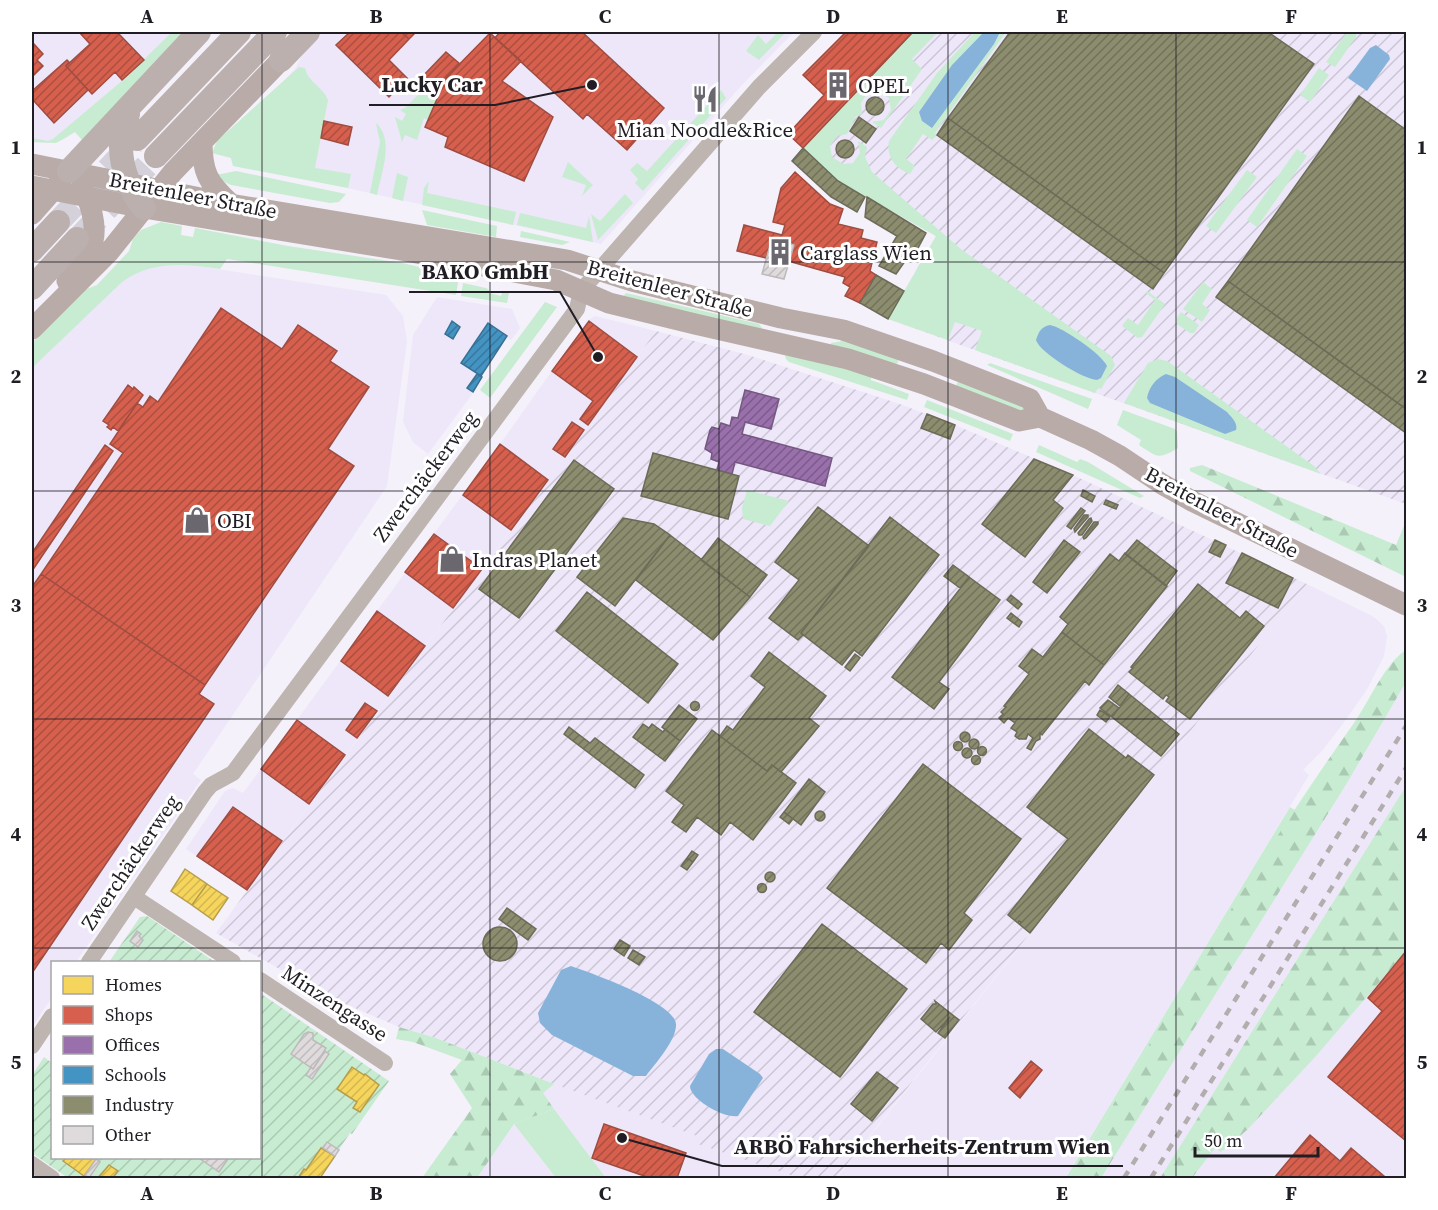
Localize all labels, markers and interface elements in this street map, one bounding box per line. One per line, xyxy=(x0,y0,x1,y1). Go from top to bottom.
text: A xyxy=(140,2,154,30)
text: B xyxy=(369,2,383,30)
text: C xyxy=(599,2,611,30)
text: D xyxy=(826,2,840,30)
text: E xyxy=(1056,2,1068,30)
text: F xyxy=(1285,2,1297,30)
callout: Lucky Car xyxy=(369,65,495,105)
text: Lucky Car xyxy=(381,69,484,99)
building icon: OPEL xyxy=(823,70,853,100)
place label: OPEL xyxy=(858,71,910,100)
restaurant icon: Mian Noodle&Rice xyxy=(690,84,720,114)
place label: Mian Noodle&Rice xyxy=(617,115,793,144)
text: 1 xyxy=(11,133,21,161)
text: 1 xyxy=(1417,133,1427,161)
street label: Breitenleer Straße xyxy=(107,165,279,225)
building icon: Carglass Wien xyxy=(765,237,795,267)
place label: Carglass Wien xyxy=(800,238,932,267)
callout: BAKO GmbH xyxy=(409,252,560,292)
street label: Breitenleer Straße xyxy=(584,252,756,324)
text: BAKO GmbH xyxy=(421,256,549,286)
text: 2 xyxy=(11,362,22,390)
text: 2 xyxy=(1417,362,1428,390)
street label: Zwerchäckerweg xyxy=(366,404,484,548)
street label: Breitenleer Straße xyxy=(1140,459,1304,565)
shop icon: OBI xyxy=(182,505,212,535)
place label: OBI xyxy=(217,506,252,535)
shop icon: Indras Planet xyxy=(437,544,467,574)
place label: Indras Planet xyxy=(472,545,597,574)
text: 3 xyxy=(11,591,22,619)
text: 3 xyxy=(1417,591,1428,619)
street label: Zwerchäckerweg xyxy=(74,789,186,935)
text: 4 xyxy=(11,820,22,848)
text: 4 xyxy=(1417,820,1428,848)
street label: Minzengasse xyxy=(276,958,394,1048)
legend xyxy=(51,961,261,1159)
text: Homes xyxy=(105,972,162,997)
text: Shops xyxy=(105,1002,153,1027)
text: Offices xyxy=(105,1032,160,1057)
text: 5 xyxy=(11,1048,22,1076)
text: 5 xyxy=(1417,1048,1428,1076)
text: Schools xyxy=(105,1062,167,1087)
text: Industry xyxy=(105,1092,175,1117)
scale bar xyxy=(1195,1120,1318,1158)
text: Other xyxy=(105,1122,152,1147)
callout: ARBÖ Fahrsicherheits-Zentrum Wien xyxy=(722,1126,1123,1166)
text: 50 m xyxy=(1204,1128,1242,1153)
text: ARBÖ Fahrsicherheits-Zentrum Wien xyxy=(734,1131,1111,1161)
text: A xyxy=(140,1179,154,1207)
text: B xyxy=(369,1179,383,1207)
text: C xyxy=(599,1179,611,1207)
text: D xyxy=(826,1179,840,1207)
text: E xyxy=(1056,1179,1068,1207)
text: F xyxy=(1285,1179,1297,1207)

